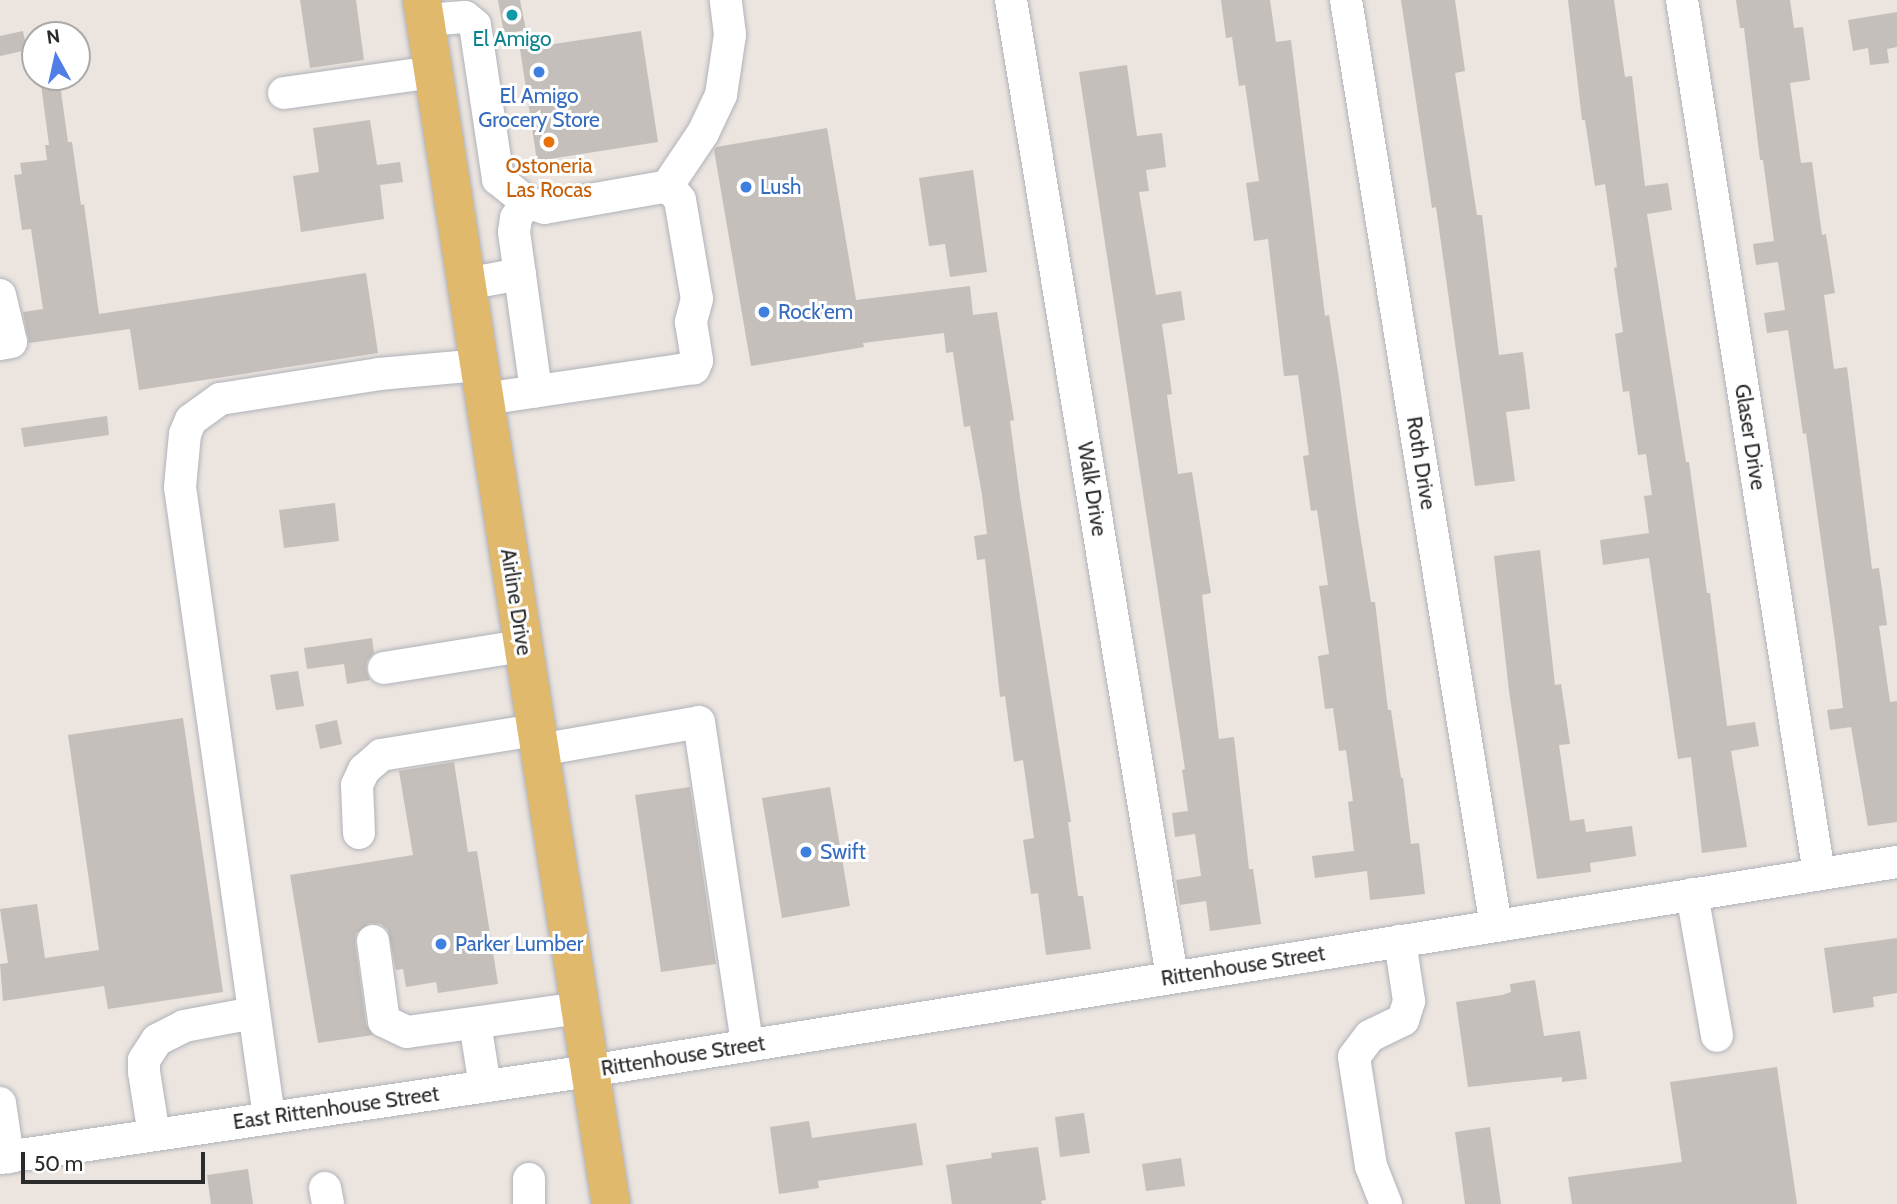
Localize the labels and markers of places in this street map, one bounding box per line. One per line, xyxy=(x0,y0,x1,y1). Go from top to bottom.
marker: El Amigo xyxy=(504,7,520,23)
place label: El Amigo xyxy=(472,26,552,52)
marker: El Amigo Grocery Store xyxy=(531,64,547,80)
place label: El Amigo Grocery Store xyxy=(478,83,600,133)
marker: Ostoneria Las Rocas xyxy=(541,134,557,150)
place label: Ostoneria Las Rocas xyxy=(506,153,592,203)
place label: Lush xyxy=(760,174,801,200)
marker: Lush xyxy=(738,179,754,195)
place label: Rock'em xyxy=(778,299,853,325)
marker: Rock'em xyxy=(756,304,772,320)
place label: Swift xyxy=(820,839,866,865)
marker: Swift xyxy=(798,844,814,860)
place label: Parker Lumber xyxy=(455,931,583,957)
marker: Parker Lumber xyxy=(433,936,449,952)

